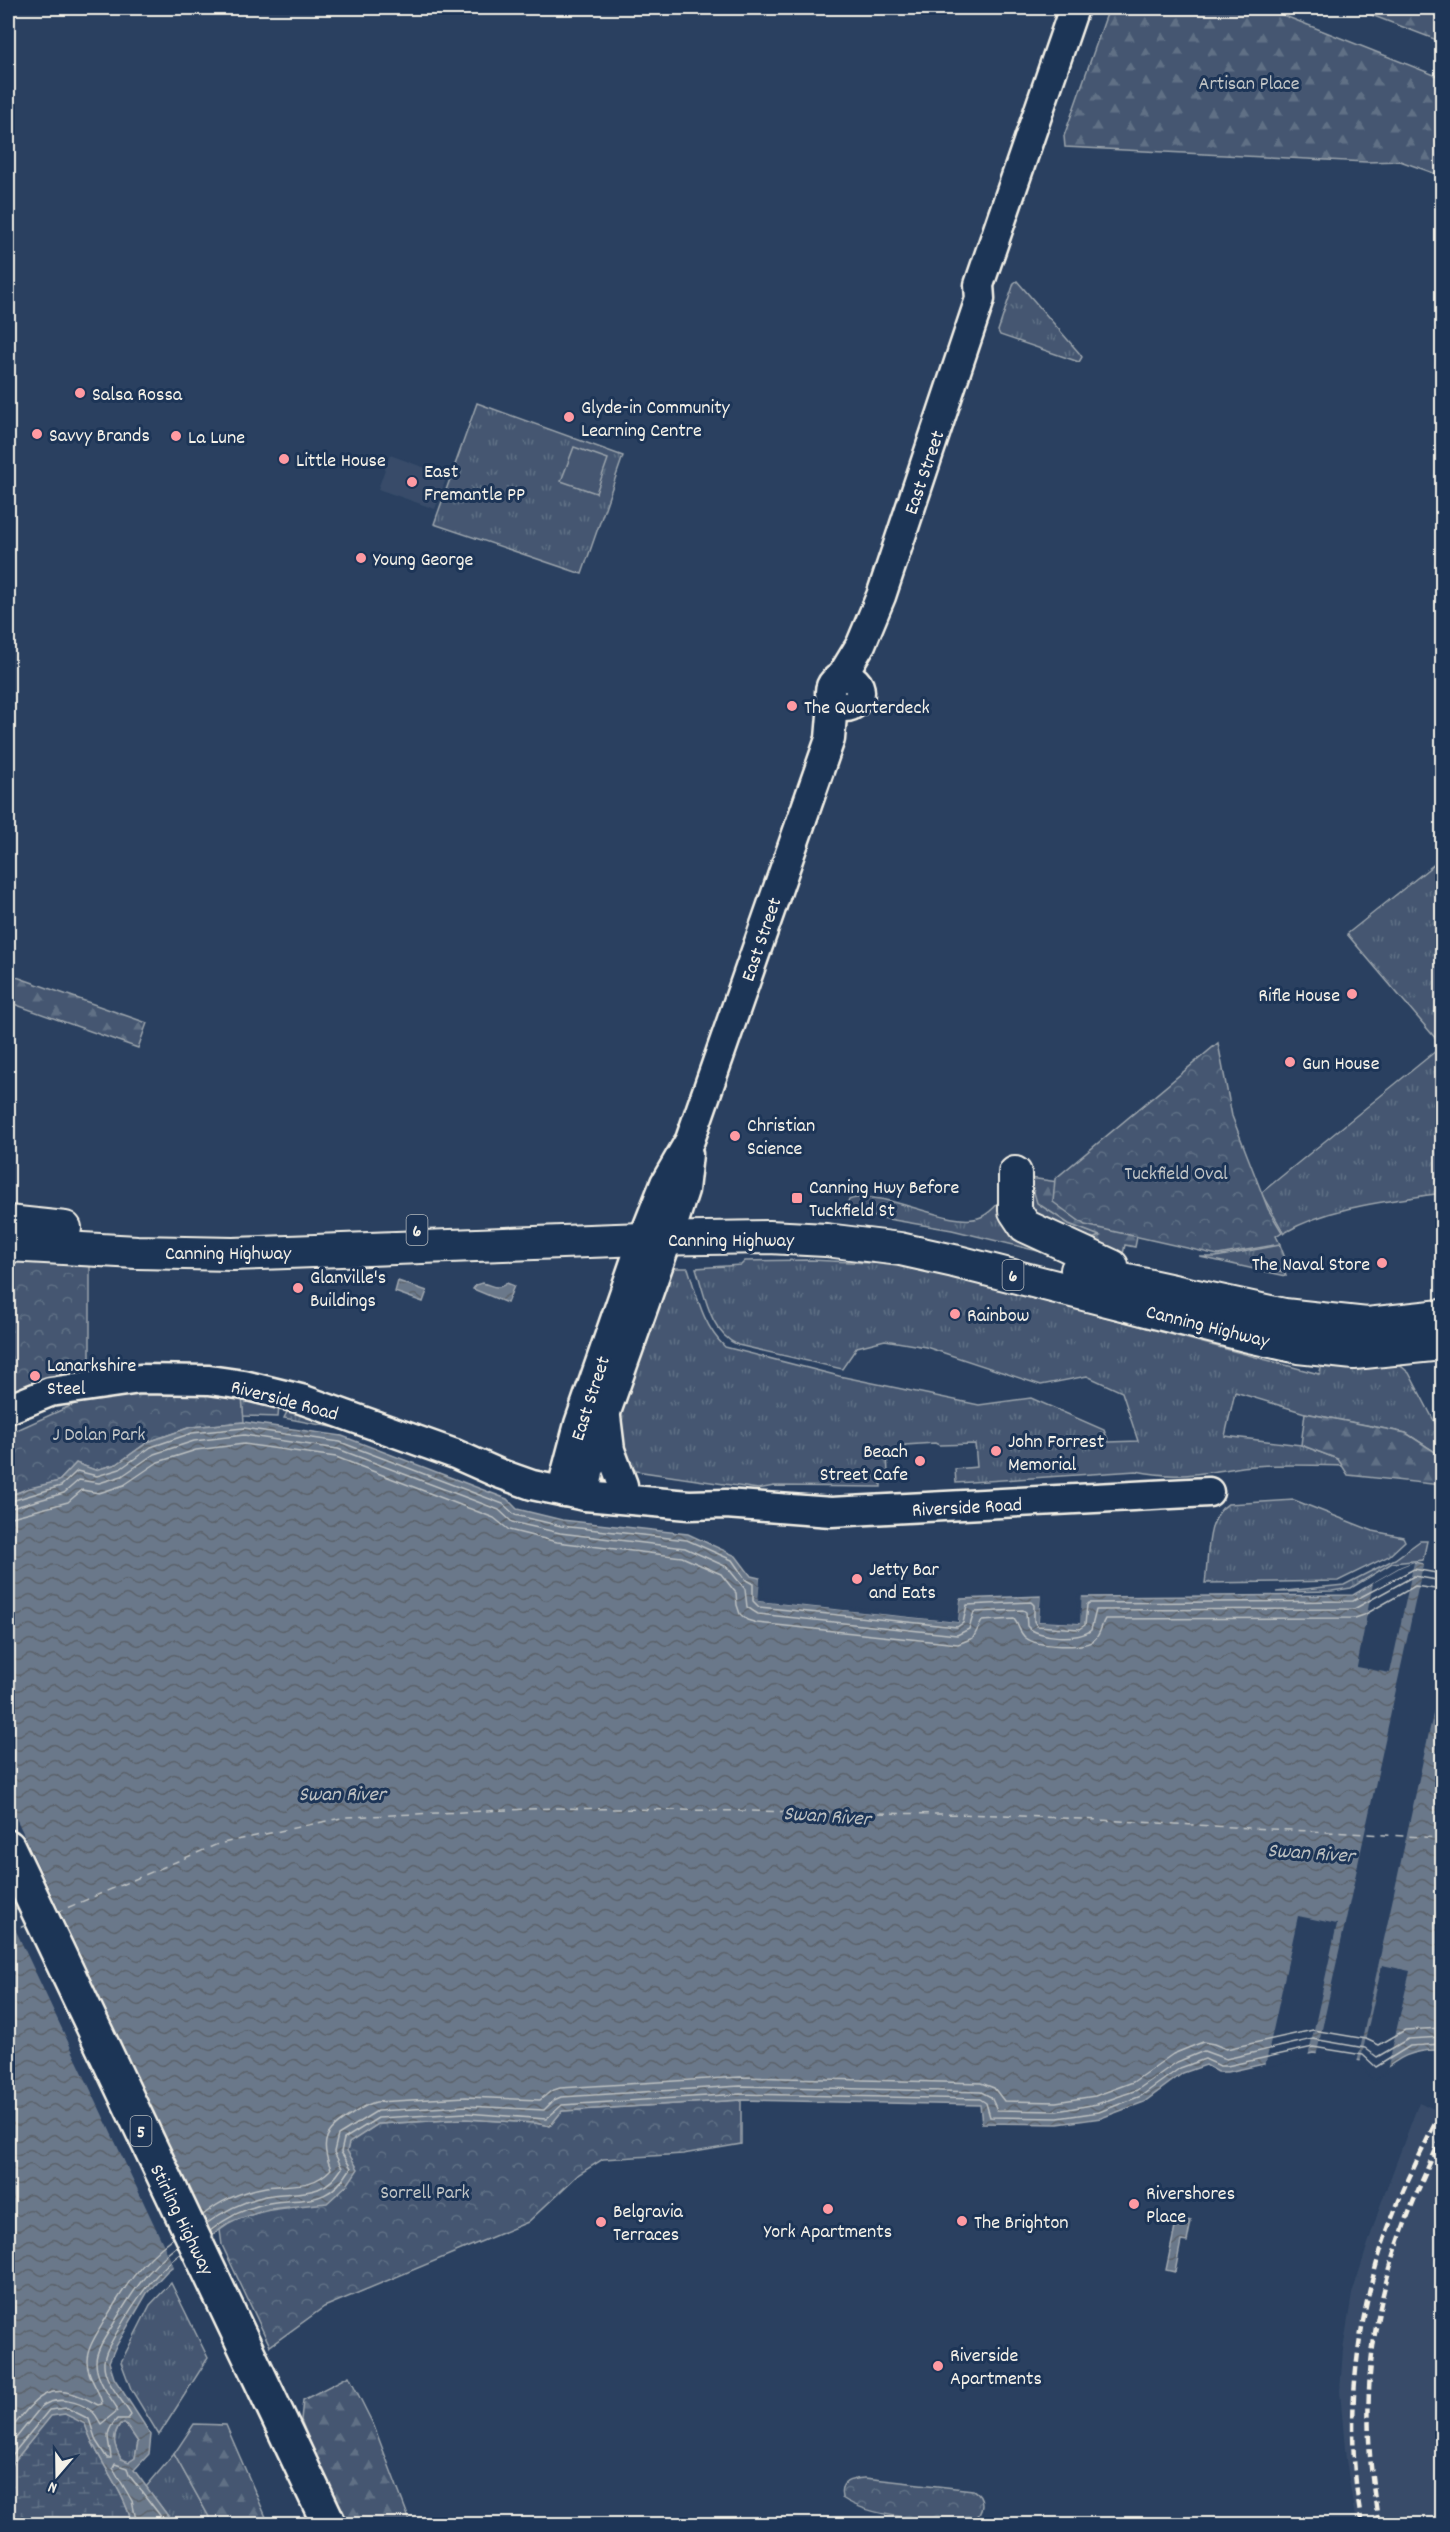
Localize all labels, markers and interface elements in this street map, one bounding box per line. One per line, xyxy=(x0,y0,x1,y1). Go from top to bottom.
park label: Artisan Place xyxy=(1198,71,1300,99)
place label: Salsa Rossa xyxy=(92,382,183,410)
marker: Salsa Rossa xyxy=(73,386,87,400)
place label: Glyde-in Community Learning Centre xyxy=(581,395,731,446)
marker: Glyde-in Community Learning Centre xyxy=(562,410,576,424)
place label: Savvy Brands xyxy=(49,423,150,451)
place label: La Lune xyxy=(188,425,245,453)
marker: Savvy Brands xyxy=(30,427,44,441)
street label: East Street xyxy=(898,427,953,519)
marker: La Lune xyxy=(169,429,183,443)
place label: Little House xyxy=(296,448,386,476)
marker: Little House xyxy=(277,452,291,466)
place label: East Fremantle PP xyxy=(424,459,525,510)
marker: East Fremantle PP xyxy=(405,475,419,489)
place label: Young George xyxy=(373,547,473,575)
marker: Young George xyxy=(354,551,368,565)
place label: The Quarterdeck xyxy=(804,695,930,723)
marker: The Quarterdeck xyxy=(785,699,799,713)
street label: East Street xyxy=(735,894,790,986)
place label: Rifle House xyxy=(1258,983,1340,1011)
marker: Rifle House xyxy=(1345,987,1359,1001)
place label: Gun House xyxy=(1302,1051,1380,1079)
marker: Gun House xyxy=(1283,1055,1297,1069)
place label: Christian Science xyxy=(747,1113,815,1164)
marker: Christian Science xyxy=(728,1129,742,1143)
park label: Tuckfield Oval xyxy=(1124,1161,1228,1189)
place label: Canning Hwy Before Tuckfield St xyxy=(809,1175,959,1226)
marker: Canning Hwy Before Tuckfield St xyxy=(790,1191,804,1205)
road number: 6 xyxy=(406,1215,428,1245)
street label: Canning Highway xyxy=(668,1228,795,1256)
street label: Canning Highway xyxy=(165,1241,292,1269)
place label: The Naval Store xyxy=(1252,1252,1370,1280)
marker: The Naval Store xyxy=(1375,1256,1389,1270)
road number: 6 xyxy=(1002,1260,1024,1290)
place label: Glanville's Buildings xyxy=(310,1265,386,1316)
marker: Glanville's Buildings xyxy=(291,1281,305,1295)
street label: Canning Highway xyxy=(1143,1299,1273,1357)
place label: Rainbow xyxy=(967,1303,1030,1331)
marker: Rainbow xyxy=(948,1307,962,1321)
place label: Lanarkshire Steel xyxy=(47,1353,136,1404)
street label: East Street xyxy=(565,1353,619,1445)
marker: Lanarkshire Steel xyxy=(28,1369,42,1383)
street label: Riverside Road xyxy=(227,1374,341,1430)
park label: J Dolan Park xyxy=(52,1422,146,1450)
place label: John Forrest Memorial xyxy=(1008,1429,1104,1480)
place label: Beach Street Cafe xyxy=(820,1439,908,1490)
marker: John Forrest Memorial xyxy=(989,1444,1003,1458)
marker: Beach Street Cafe xyxy=(913,1454,927,1468)
street label: Riverside Road xyxy=(911,1492,1023,1526)
place label: Jetty Bar and Eats xyxy=(869,1557,939,1608)
marker: Jetty Bar and Eats xyxy=(850,1572,864,1586)
water label: Swan River xyxy=(298,1781,388,1811)
water label: Swan River xyxy=(782,1800,873,1836)
water label: Swan River xyxy=(1266,1837,1357,1873)
road number: 5 xyxy=(130,2116,152,2146)
street label: Stirling Highway xyxy=(141,2160,220,2281)
park label: Sorrell Park xyxy=(380,2180,470,2208)
place label: Rivershores Place xyxy=(1146,2181,1235,2232)
marker: Rivershores Place xyxy=(1127,2197,1141,2211)
place label: Belgravia Terraces xyxy=(613,2199,684,2250)
marker: York Apartments xyxy=(821,2202,835,2216)
place label: The Brighton xyxy=(974,2210,1069,2238)
marker: The Brighton xyxy=(955,2214,969,2228)
marker: Belgravia Terraces xyxy=(594,2215,608,2229)
place label: York Apartments xyxy=(764,2219,892,2247)
place label: Riverside Apartments xyxy=(950,2343,1042,2394)
marker: Riverside Apartments xyxy=(931,2359,945,2373)
north arrow xyxy=(27,2445,87,2505)
text: N xyxy=(45,2475,60,2499)

